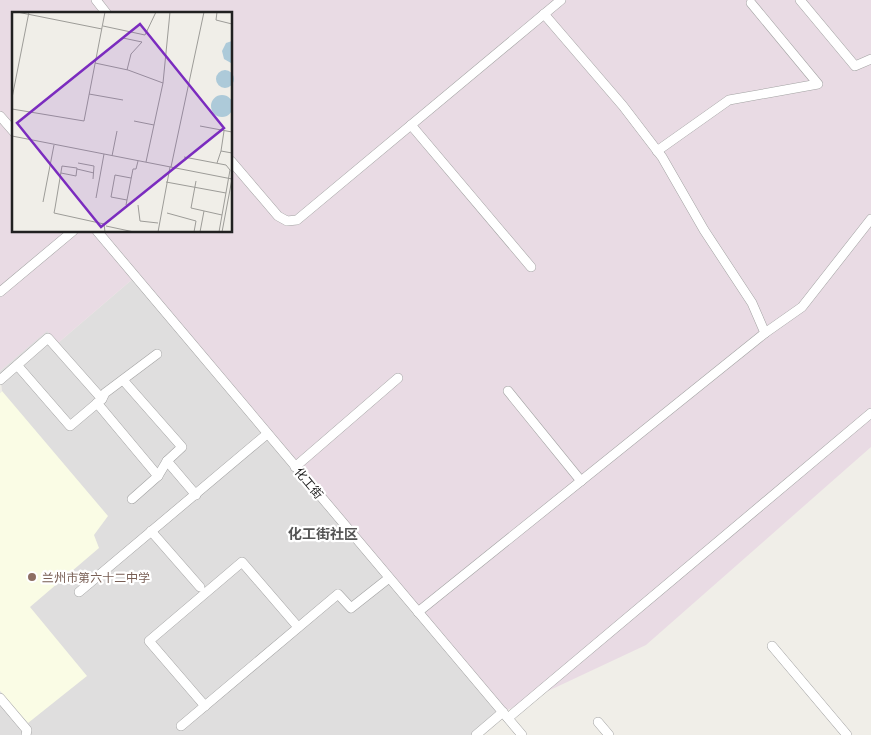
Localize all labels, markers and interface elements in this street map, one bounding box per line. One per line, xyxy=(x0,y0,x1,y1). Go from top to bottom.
inset map xyxy=(12,12,232,232)
street label: 化工街 xyxy=(292,464,326,502)
district label: 化工街社区 xyxy=(288,525,358,542)
place label: 兰州市第六十二中学 xyxy=(42,570,150,585)
marker: 兰州市第六十二中学 xyxy=(26,571,38,583)

